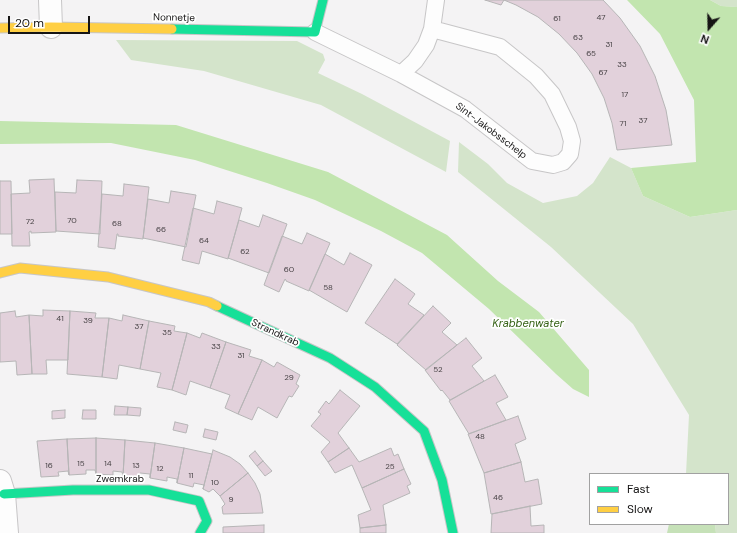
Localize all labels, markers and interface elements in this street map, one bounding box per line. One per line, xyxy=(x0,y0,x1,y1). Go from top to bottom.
scale bar xyxy=(10,8,92,34)
north arrow xyxy=(689,8,729,48)
street label: Nonnetje xyxy=(153,12,195,24)
house number: 47 xyxy=(596,13,606,23)
house number: 61 xyxy=(553,14,561,24)
text: 20 m xyxy=(15,15,44,31)
text: N xyxy=(699,31,711,47)
house number: 63 xyxy=(573,33,583,43)
house number: 31 xyxy=(605,40,613,50)
house number: 65 xyxy=(586,49,596,59)
house number: 33 xyxy=(617,60,627,70)
house number: 67 xyxy=(598,68,608,78)
house number: 17 xyxy=(622,90,628,100)
street label: Sint-Jakobsschelp xyxy=(453,100,529,162)
house number: 37 xyxy=(639,116,647,126)
house number: 71 xyxy=(620,119,626,129)
house number: 70 xyxy=(67,216,77,226)
house number: 72 xyxy=(26,217,34,227)
house number: 68 xyxy=(112,219,122,229)
house number: 66 xyxy=(156,225,166,235)
house number: 64 xyxy=(199,236,209,246)
house number: 62 xyxy=(240,247,250,257)
house number: 60 xyxy=(284,265,294,275)
house number: 58 xyxy=(323,283,333,293)
house number: 41 xyxy=(56,314,64,324)
house number: 39 xyxy=(83,316,93,326)
street label: Strandkrab xyxy=(249,317,301,349)
water label: Krabbenwater xyxy=(492,317,564,331)
house number: 37 xyxy=(135,322,143,332)
house number: 35 xyxy=(162,328,172,338)
house number: 33 xyxy=(211,342,221,352)
house number: 31 xyxy=(237,351,245,361)
house number: 52 xyxy=(433,365,443,375)
house number: 29 xyxy=(284,373,294,383)
house number: 48 xyxy=(475,432,485,442)
house number: 15 xyxy=(77,459,85,469)
house number: 14 xyxy=(104,459,112,469)
house number: 16 xyxy=(45,461,53,471)
house number: 13 xyxy=(132,461,140,471)
house number: 25 xyxy=(385,462,395,472)
house number: 12 xyxy=(156,464,164,474)
house number: 11 xyxy=(189,471,193,481)
street label: Zwemkrab xyxy=(96,473,144,485)
legend xyxy=(589,473,729,525)
house number: 10 xyxy=(211,478,219,488)
text: Fast xyxy=(627,481,650,497)
house number: 46 xyxy=(493,493,503,503)
house number: 9 xyxy=(228,495,234,505)
text: Slow xyxy=(627,501,653,517)

